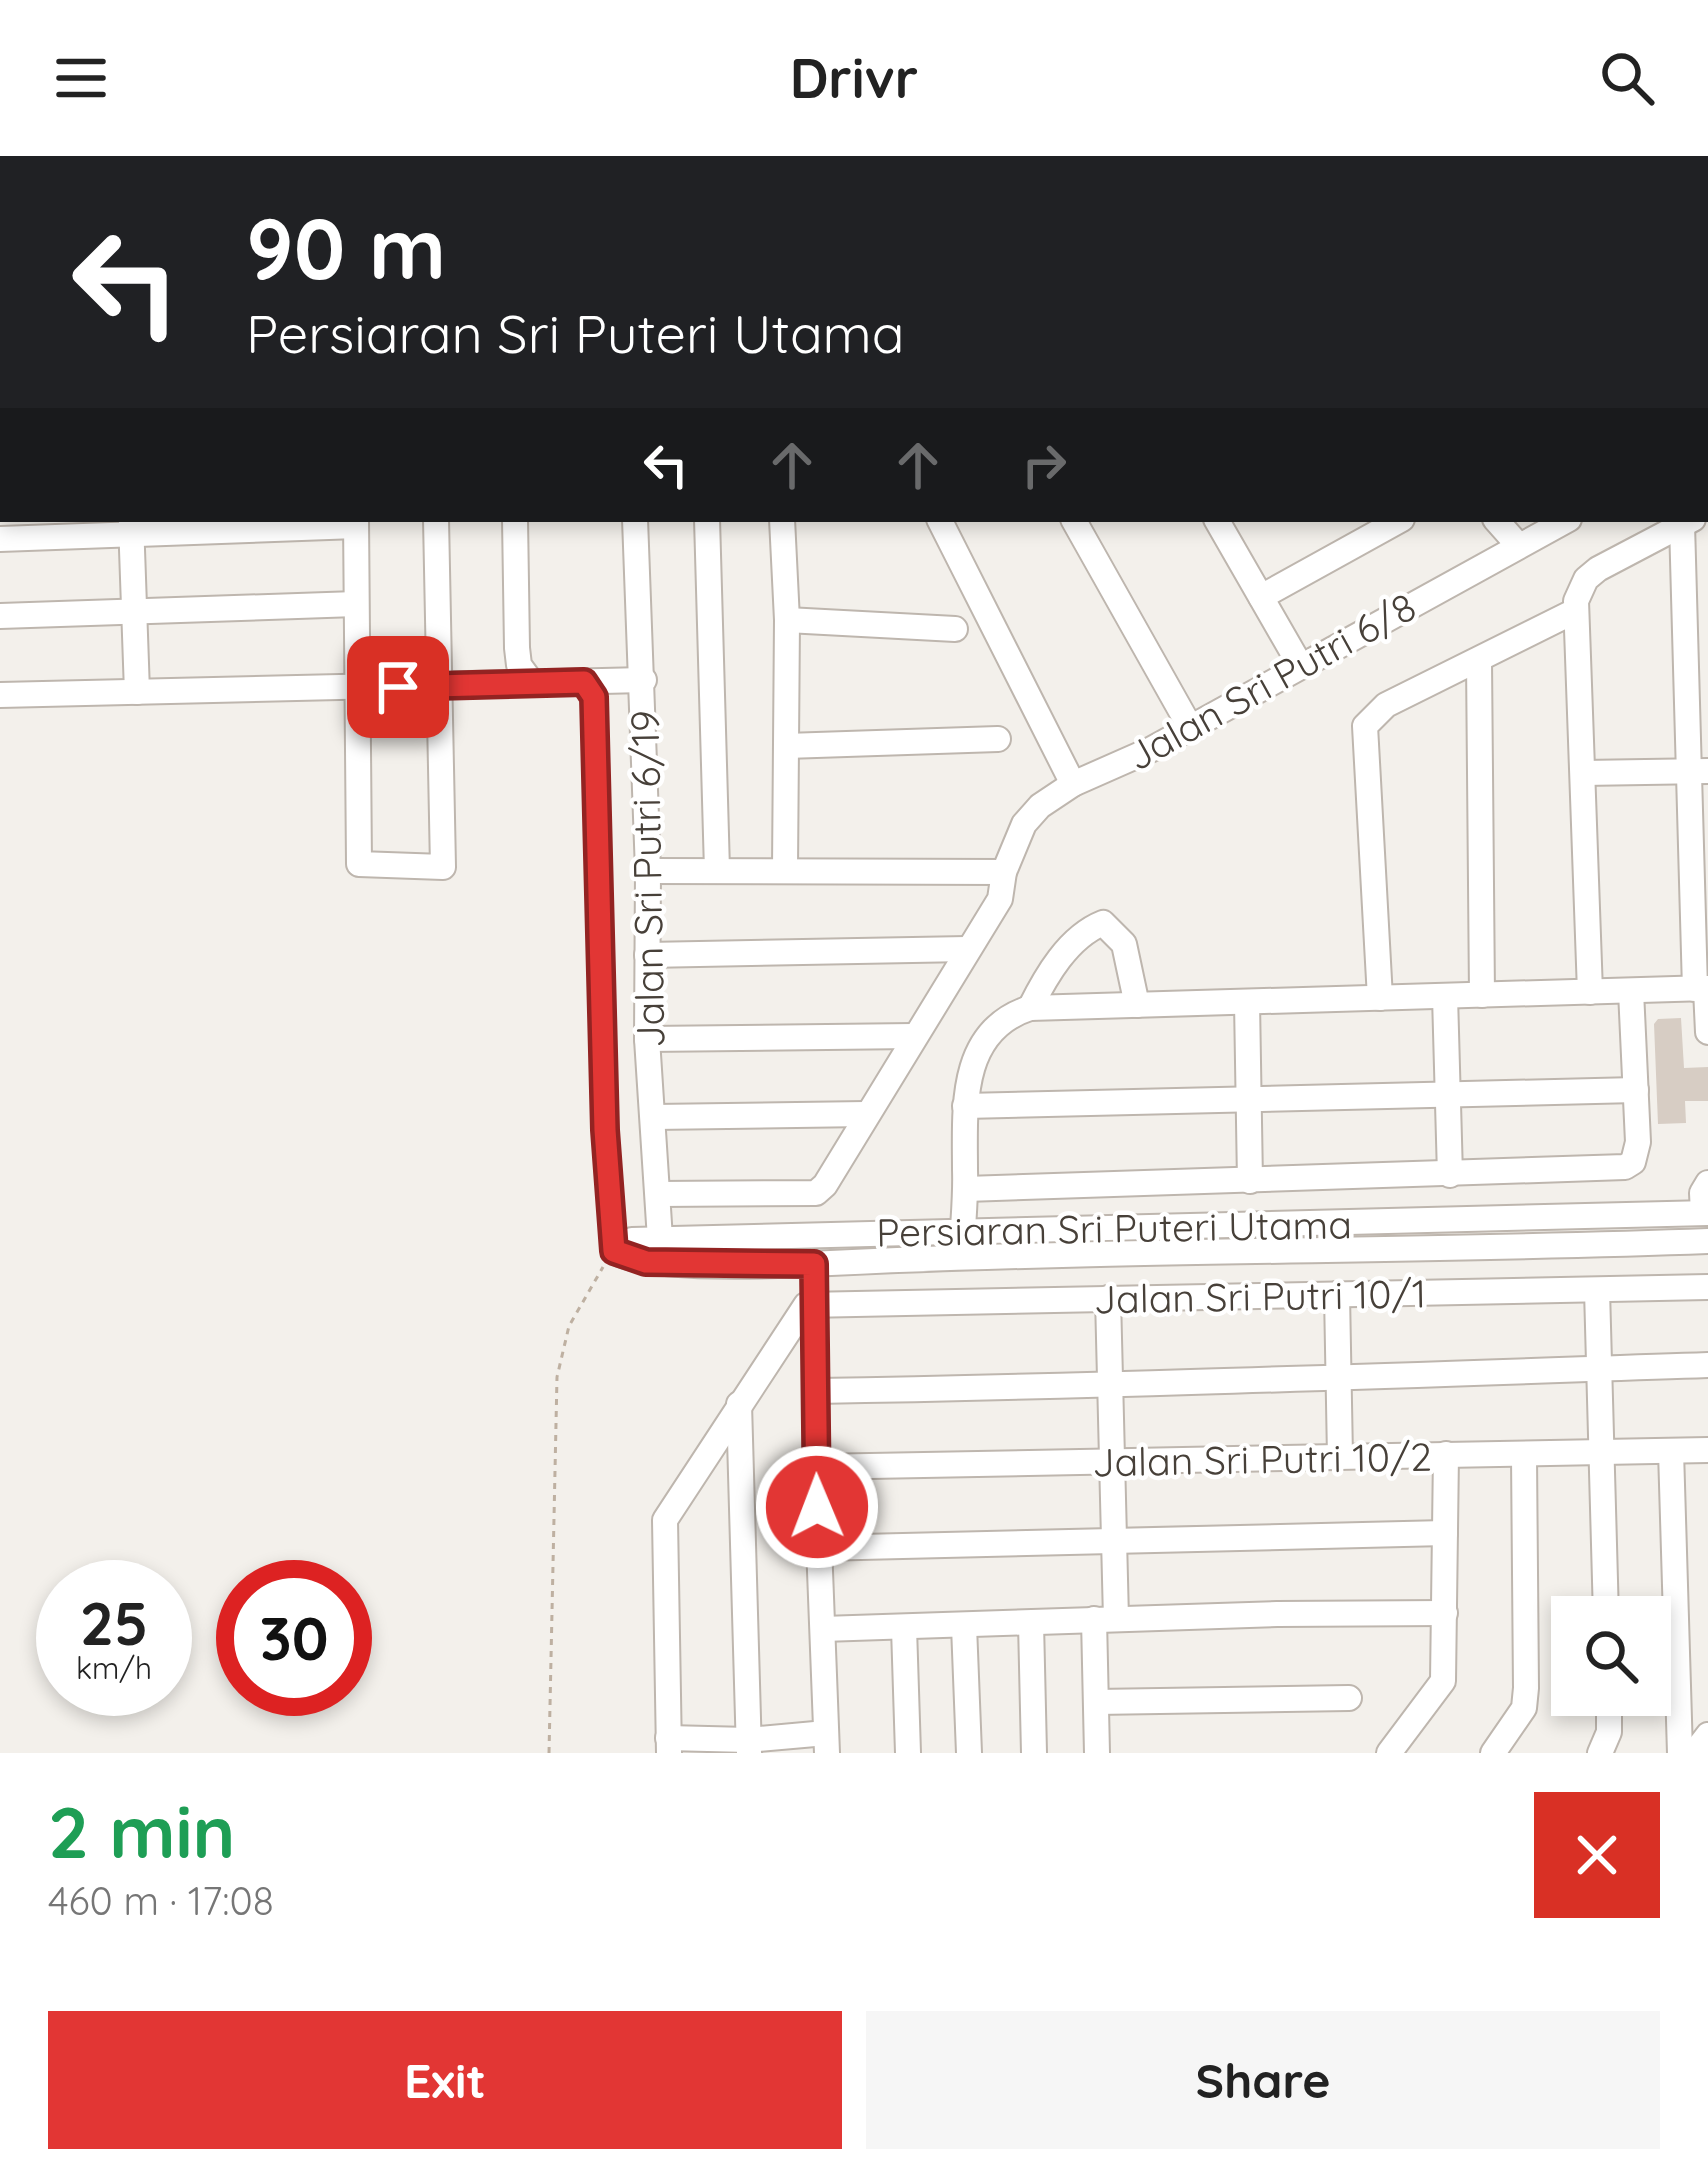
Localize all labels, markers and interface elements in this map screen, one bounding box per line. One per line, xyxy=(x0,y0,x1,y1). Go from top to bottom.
text: Drivr xyxy=(790,44,918,112)
icon: menu xyxy=(48,45,114,111)
icon: search xyxy=(1594,45,1660,111)
text: 90 m xyxy=(246,195,446,300)
icon: left xyxy=(48,204,204,360)
text: Persiaran Sri Puteri Utama xyxy=(246,299,905,367)
icon: left xyxy=(633,432,699,498)
icon: ahead xyxy=(759,432,825,498)
icon: ahead xyxy=(885,432,951,498)
icon: right xyxy=(1011,432,1077,498)
street label: Jalan Sri Putri 6/8 xyxy=(1118,581,1424,781)
pin xyxy=(347,636,449,738)
icon: arrive xyxy=(365,654,431,720)
street label: Jalan Sri Putri 6/19 xyxy=(620,710,674,1048)
street label: Persiaran Sri Puteri Utama xyxy=(876,1199,1352,1257)
street label: Jalan Sri Putri 10/1 xyxy=(1093,1269,1427,1323)
street label: Jalan Sri Putri 10/2 xyxy=(1092,1432,1432,1486)
position arrow xyxy=(754,1444,880,1570)
speed limit sign: 30 xyxy=(216,1560,372,1716)
text: 25 xyxy=(80,1585,148,1660)
map controls xyxy=(1551,1596,1671,1716)
button: search xyxy=(1551,1596,1671,1716)
text: km/h xyxy=(76,1649,152,1687)
text: 2 min xyxy=(48,1786,235,1876)
button: close xyxy=(1534,1792,1660,1918)
text: 460 m · 17:08 xyxy=(48,1876,274,1925)
button: Exit xyxy=(48,2011,842,2149)
button: Share xyxy=(866,2011,1660,2149)

